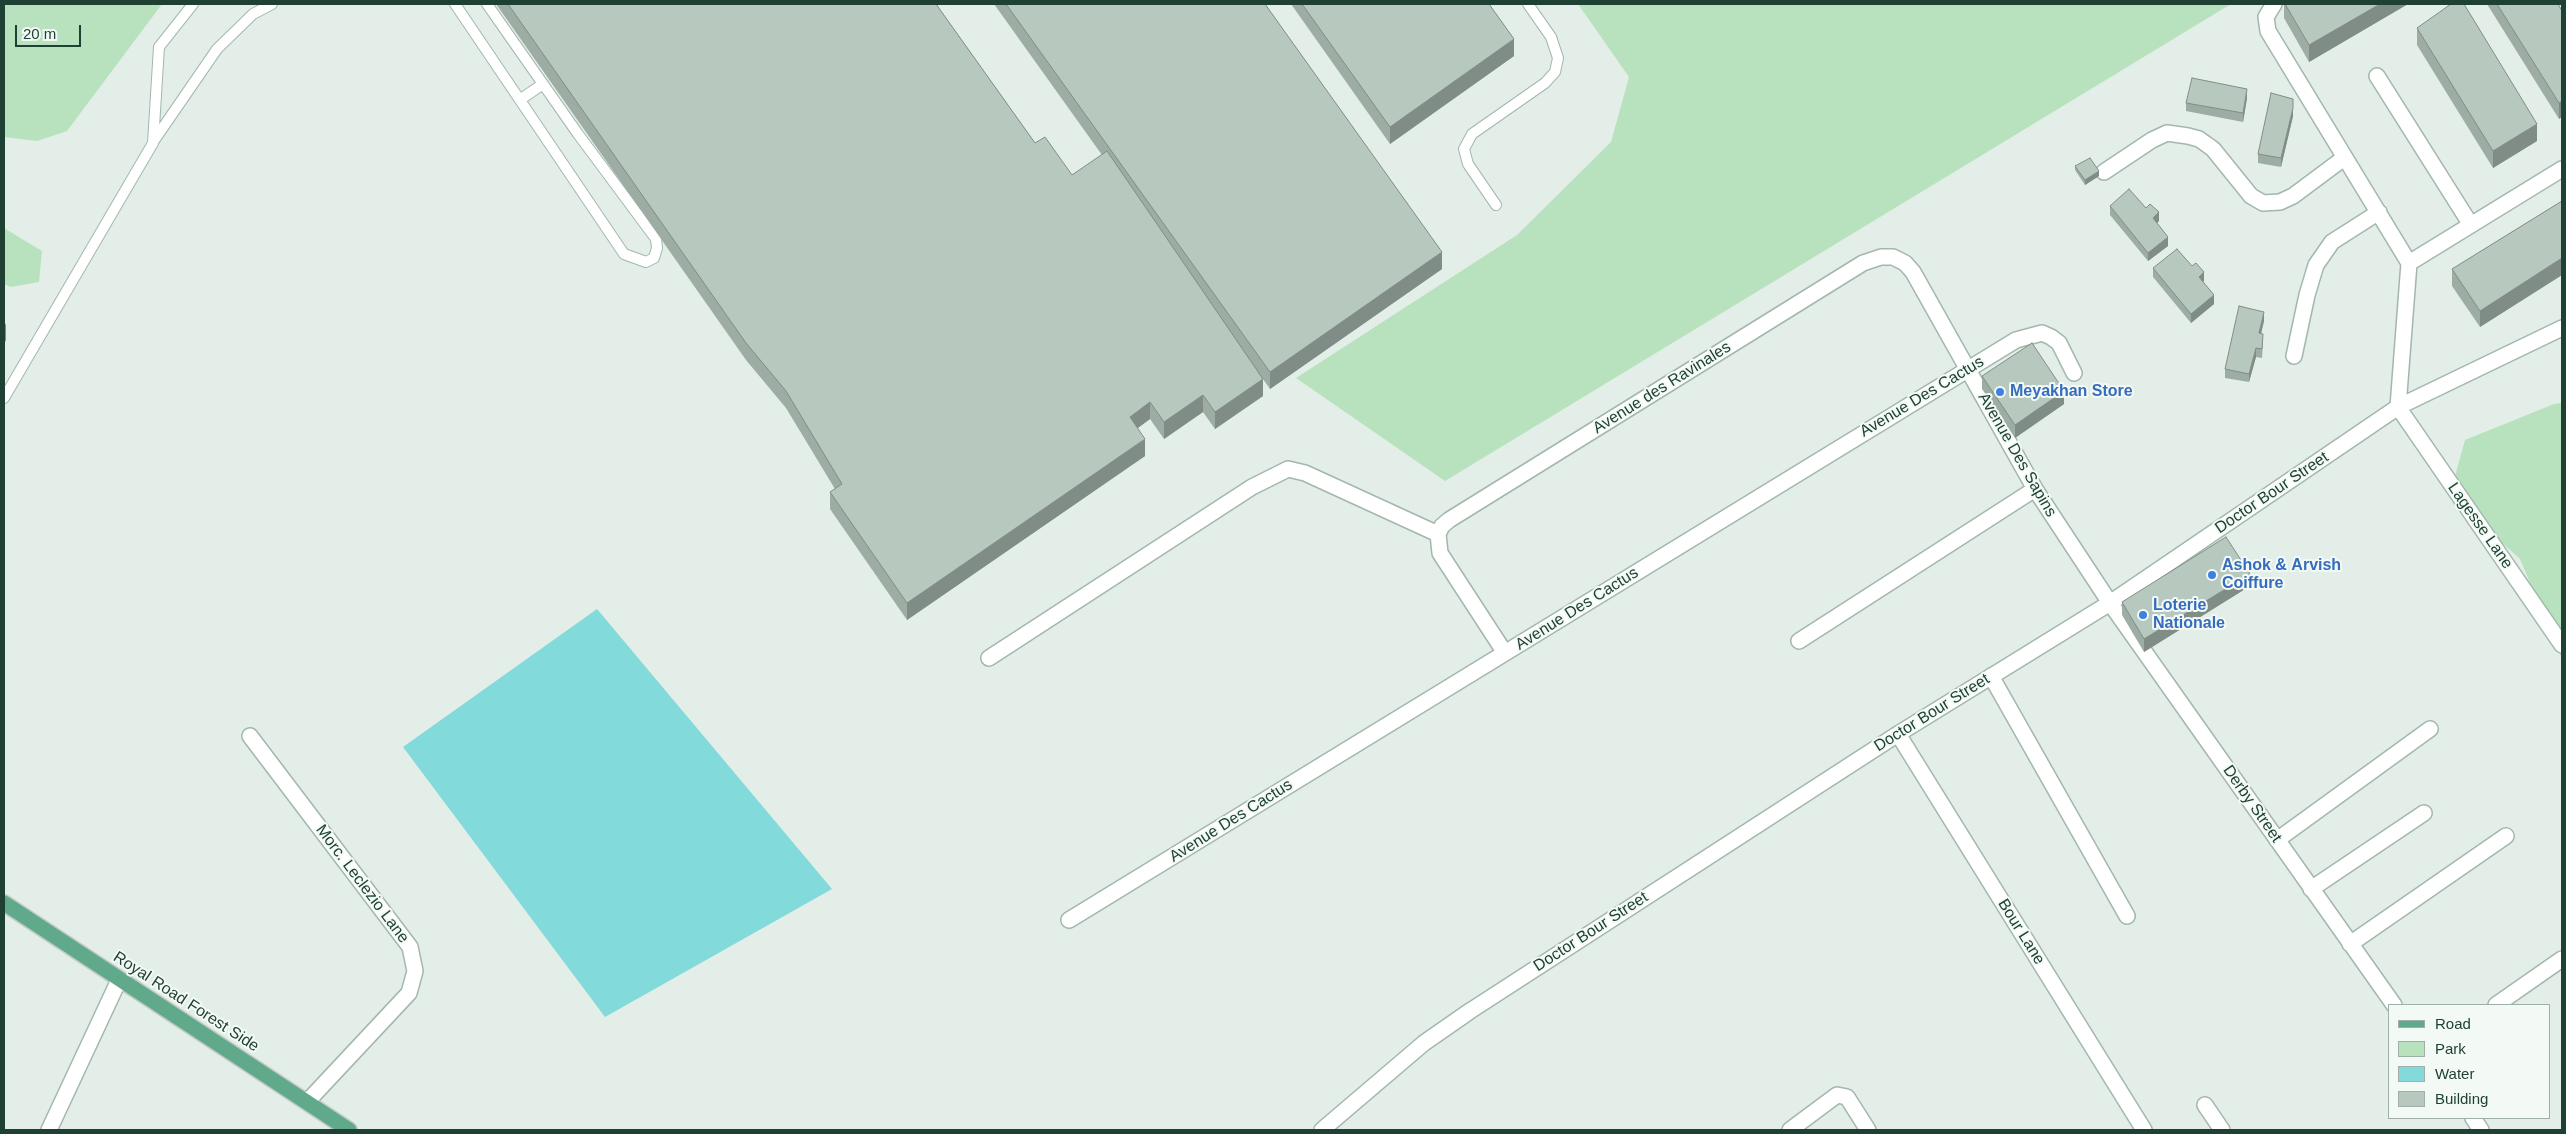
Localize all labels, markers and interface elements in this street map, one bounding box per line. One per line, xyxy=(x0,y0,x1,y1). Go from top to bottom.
scale bar xyxy=(18,15,84,47)
text: 20 m xyxy=(23,25,56,42)
street label: Avenue des Ravinales xyxy=(1590,338,1734,438)
street label: Avenue Des Cactus xyxy=(1857,352,1987,442)
place label: Meyakhan Store xyxy=(2010,382,2133,402)
marker: Meyakhan Store xyxy=(1994,386,2006,398)
street label: Avenue Des Sapins xyxy=(1974,389,2060,521)
street label: Doctor Bour Street xyxy=(2212,448,2332,538)
street label: Lagesse Lane xyxy=(2443,479,2517,573)
place label: Ashok & Arvish Coiffure xyxy=(2222,556,2341,594)
street label: Avenue Des Cactus xyxy=(1512,563,1642,655)
marker: Ashok & Arvish Coiffure xyxy=(2206,569,2218,581)
place label: Loterie Nationale xyxy=(2153,596,2225,634)
marker: Loterie Nationale xyxy=(2137,609,2149,621)
street label: Doctor Bour Street xyxy=(1871,670,1993,756)
street label: Derby Street xyxy=(2218,762,2286,846)
street label: Avenue Des Cactus xyxy=(1166,775,1296,867)
street label: Morc. Leclezio Lane xyxy=(311,821,413,947)
street label: Doctor Bour Street xyxy=(1530,888,1652,976)
street label: Bour Lane xyxy=(1993,896,2049,968)
street label: Royal Road Forest Side xyxy=(110,948,262,1056)
legend xyxy=(2388,1004,2551,1119)
text: Road xyxy=(2435,1015,2471,1032)
text: Park xyxy=(2435,1040,2466,1057)
text: Water xyxy=(2435,1065,2474,1082)
text: Building xyxy=(2435,1090,2488,1107)

